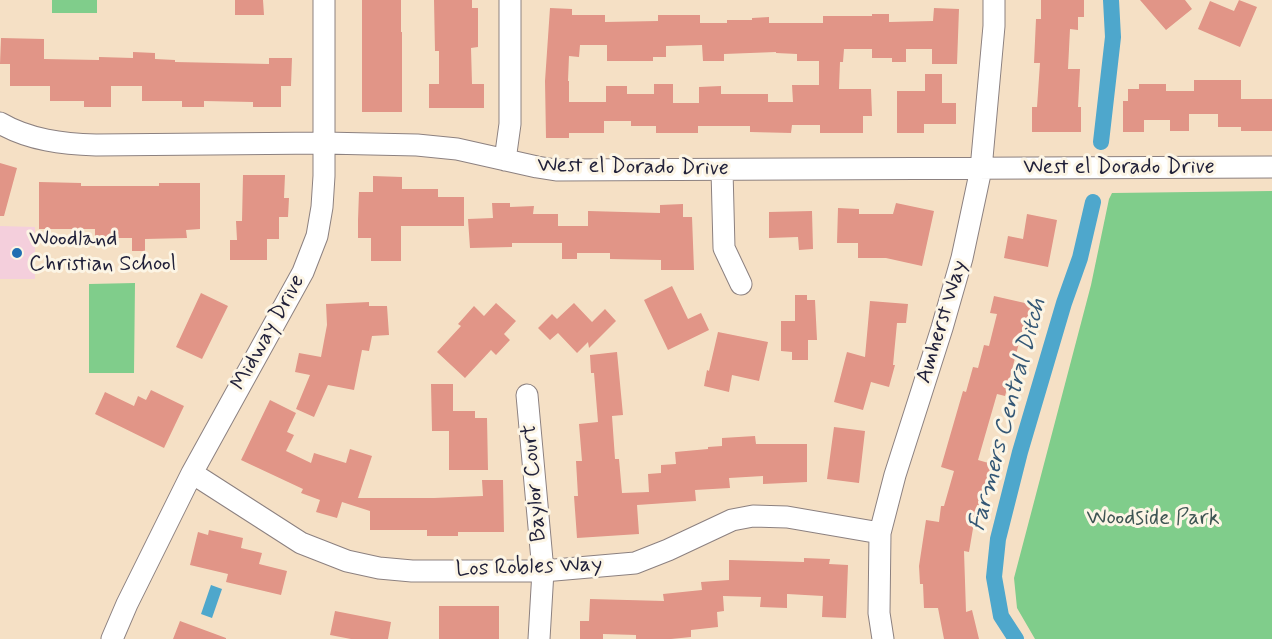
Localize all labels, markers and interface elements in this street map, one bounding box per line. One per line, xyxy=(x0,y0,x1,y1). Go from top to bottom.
street label: West el Dorado Drive xyxy=(537,153,729,183)
street label: West el Dorado Drive xyxy=(1023,155,1215,181)
place label: Woodland Christian School xyxy=(29,227,176,278)
marker: Woodland Christian School xyxy=(10,246,24,260)
street label: Amherst Way xyxy=(912,257,974,387)
street label: Midway Drive xyxy=(226,271,312,395)
water label: Farmers Central Ditch xyxy=(964,296,1054,534)
street label: Baylor Court xyxy=(517,423,553,543)
park label: Woodside Park xyxy=(1086,506,1220,532)
street label: Los Robles Way xyxy=(455,552,603,584)

